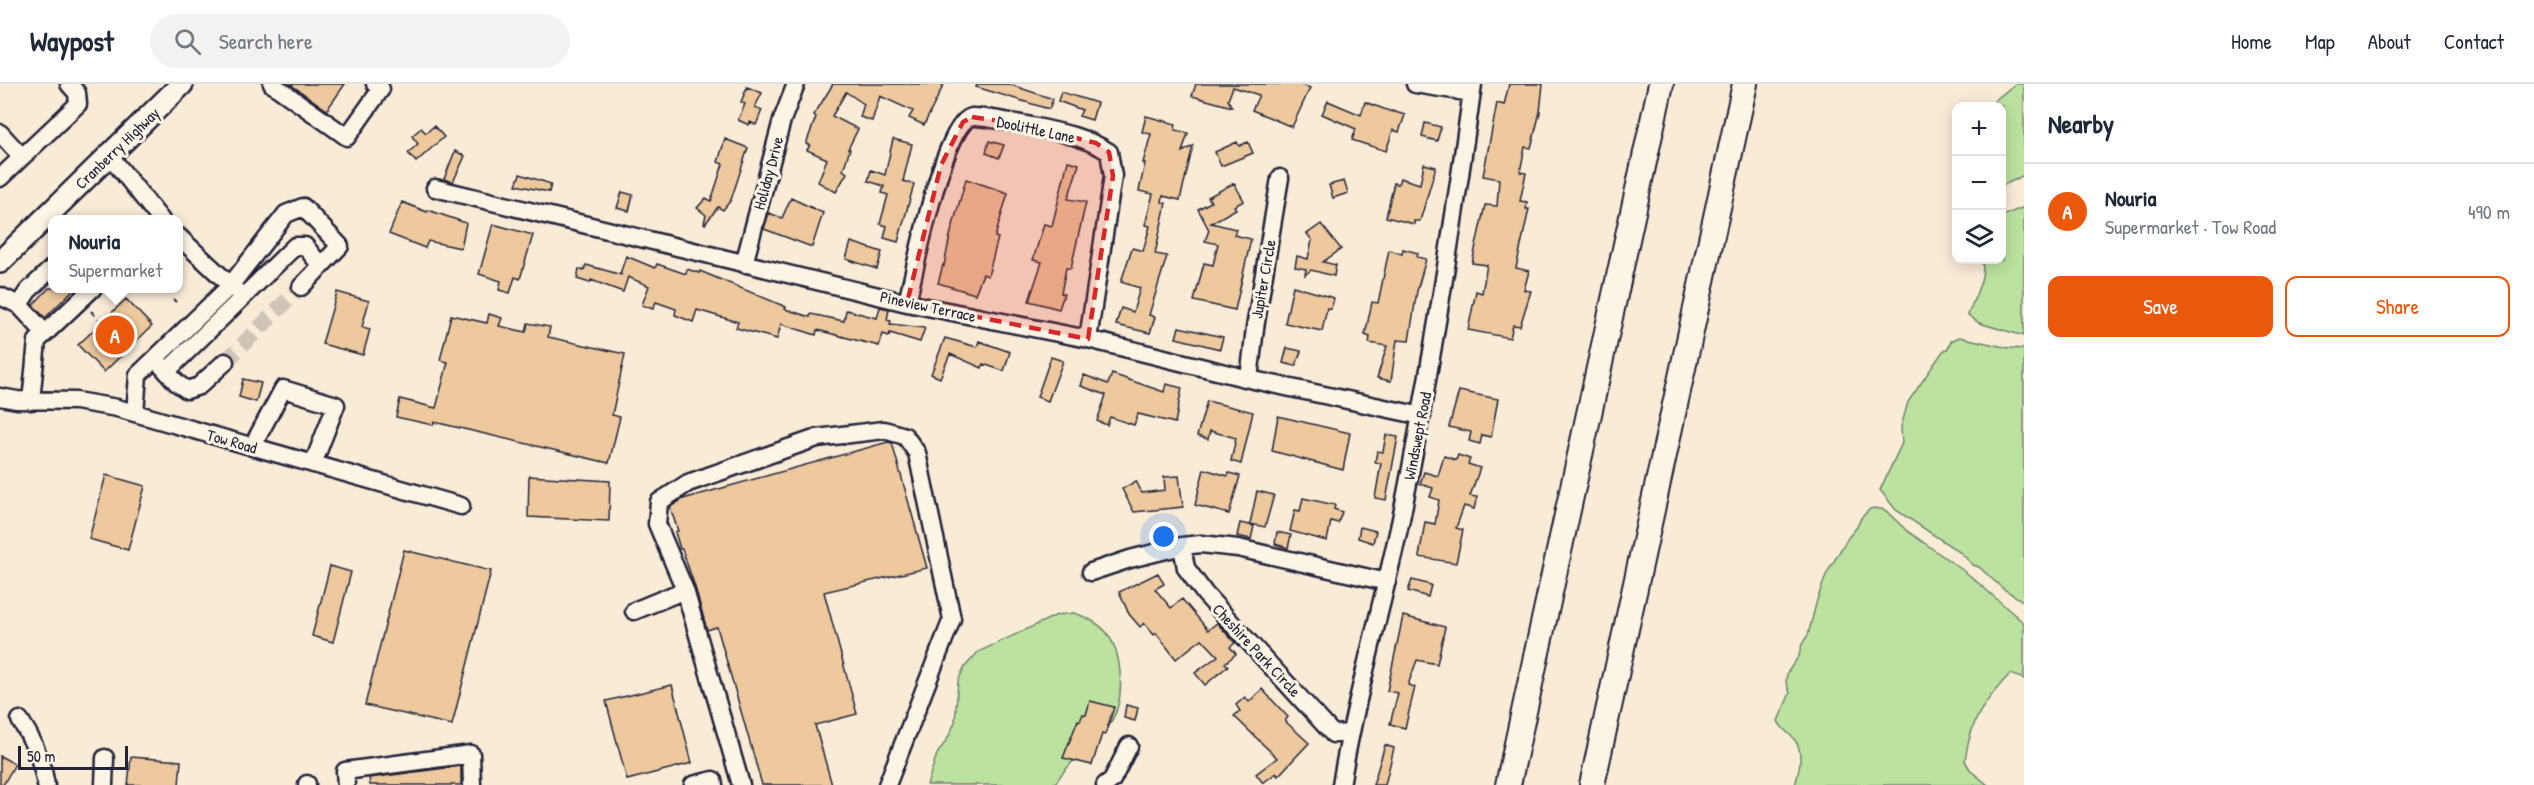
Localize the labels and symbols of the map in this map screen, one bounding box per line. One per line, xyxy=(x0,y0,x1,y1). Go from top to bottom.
street label: Cranberry Highway xyxy=(70,102,164,194)
street label: Doolittle Lane xyxy=(995,110,1078,148)
street label: Holiday Drive xyxy=(748,133,788,212)
street label: Jupiter Circle xyxy=(1245,237,1281,320)
street label: Pineview Terrace xyxy=(878,285,979,327)
pin: A xyxy=(96,312,134,358)
street label: Windswept Road xyxy=(1398,390,1436,482)
street label: Tow Road xyxy=(204,423,260,459)
your location xyxy=(1149,522,1178,551)
street label: Cheshire Park Circle xyxy=(1208,598,1307,702)
scale bar xyxy=(18,743,128,770)

